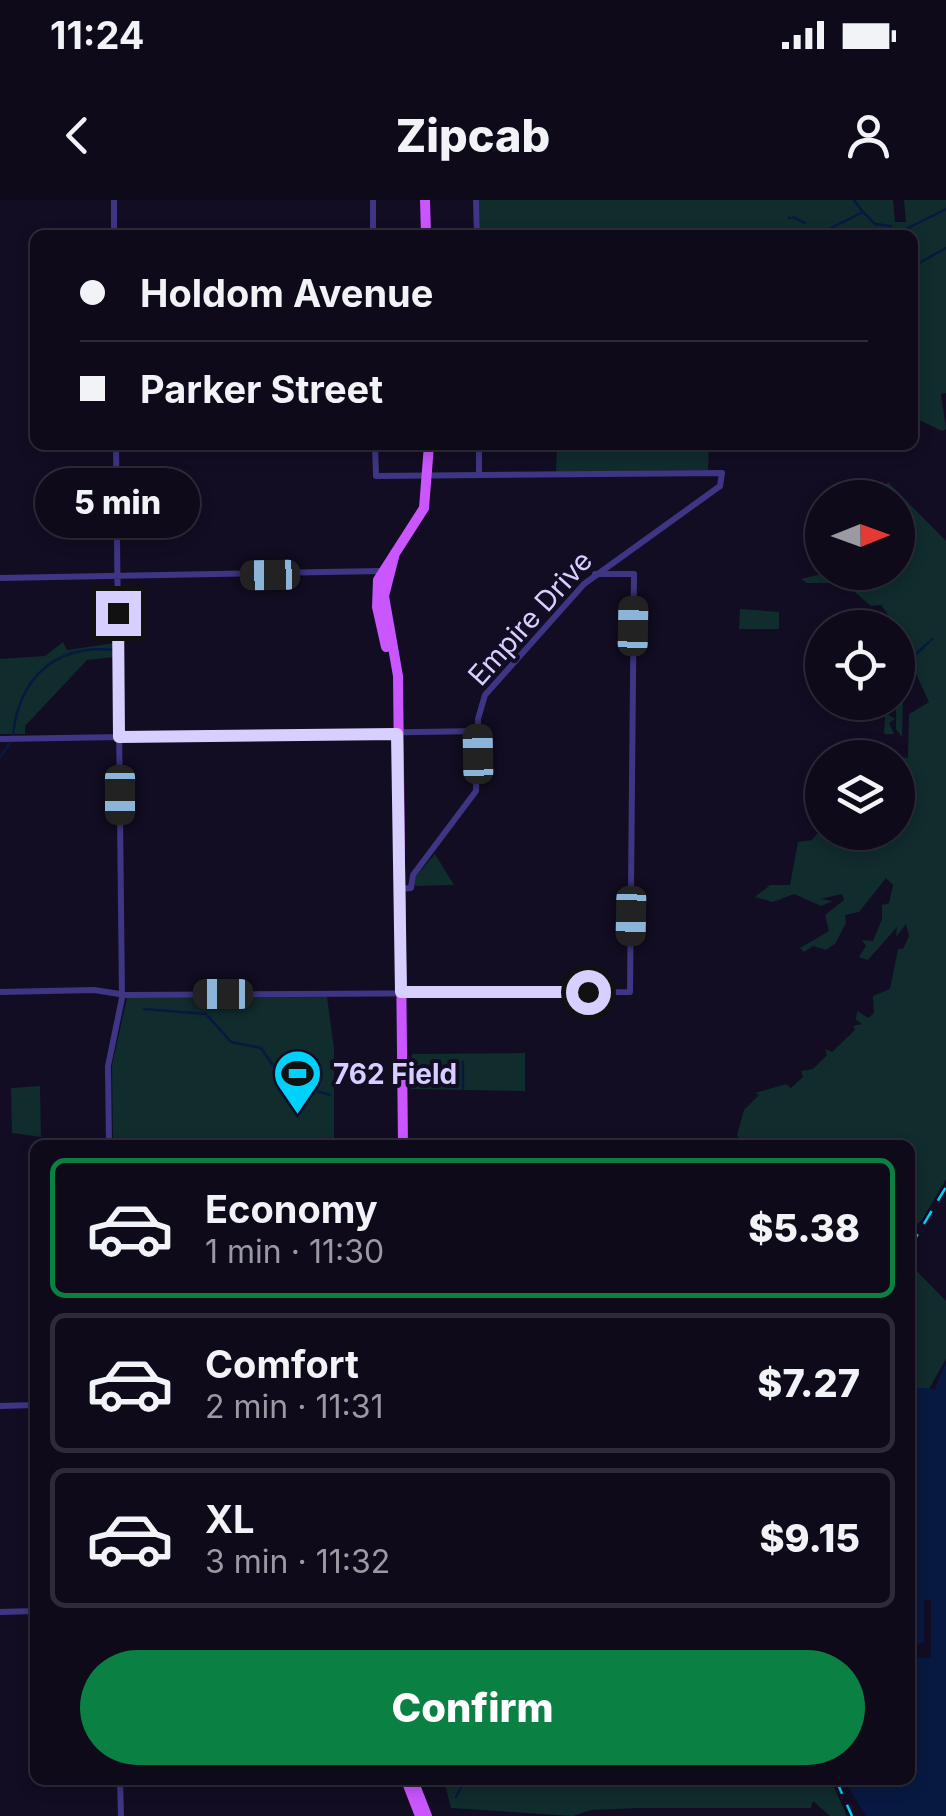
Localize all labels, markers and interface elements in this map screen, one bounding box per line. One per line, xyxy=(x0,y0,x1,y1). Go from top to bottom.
text: 11:24 xyxy=(50,12,145,58)
icon: back xyxy=(50,108,105,163)
text: Zipcab xyxy=(396,108,550,163)
icon: person xyxy=(841,108,896,163)
text: Holdom Avenue xyxy=(140,270,433,316)
text: Parker Street xyxy=(140,366,383,412)
callout: 5 min xyxy=(36,468,200,538)
north arrow xyxy=(805,480,915,590)
map controls xyxy=(805,480,915,850)
text: 5 min xyxy=(74,483,161,522)
street label: Empire Drive xyxy=(461,544,599,692)
car xyxy=(240,559,300,591)
route end xyxy=(96,591,141,636)
car xyxy=(617,596,649,656)
button: locate xyxy=(805,610,915,720)
car xyxy=(462,724,494,784)
button: layers xyxy=(805,740,915,850)
car xyxy=(105,765,135,825)
car xyxy=(615,886,647,946)
route start xyxy=(566,970,611,1015)
car xyxy=(193,979,253,1009)
sports icon: 762 Field xyxy=(272,1048,324,1116)
place label: 762 Field xyxy=(333,1057,457,1091)
icon: car xyxy=(85,1183,175,1273)
text: Economy xyxy=(205,1186,378,1232)
text: $5.38 xyxy=(748,1205,860,1251)
text: 1 min · 11:30 xyxy=(205,1232,384,1271)
icon: car xyxy=(85,1338,175,1428)
text: Comfort xyxy=(205,1341,359,1387)
text: $7.27 xyxy=(757,1360,860,1406)
text: 2 min · 11:31 xyxy=(205,1387,383,1426)
icon: car xyxy=(85,1493,175,1583)
text: XL xyxy=(205,1496,255,1542)
text: $9.15 xyxy=(759,1515,860,1561)
text: 3 min · 11:32 xyxy=(205,1542,390,1581)
button: Confirm xyxy=(80,1650,865,1765)

